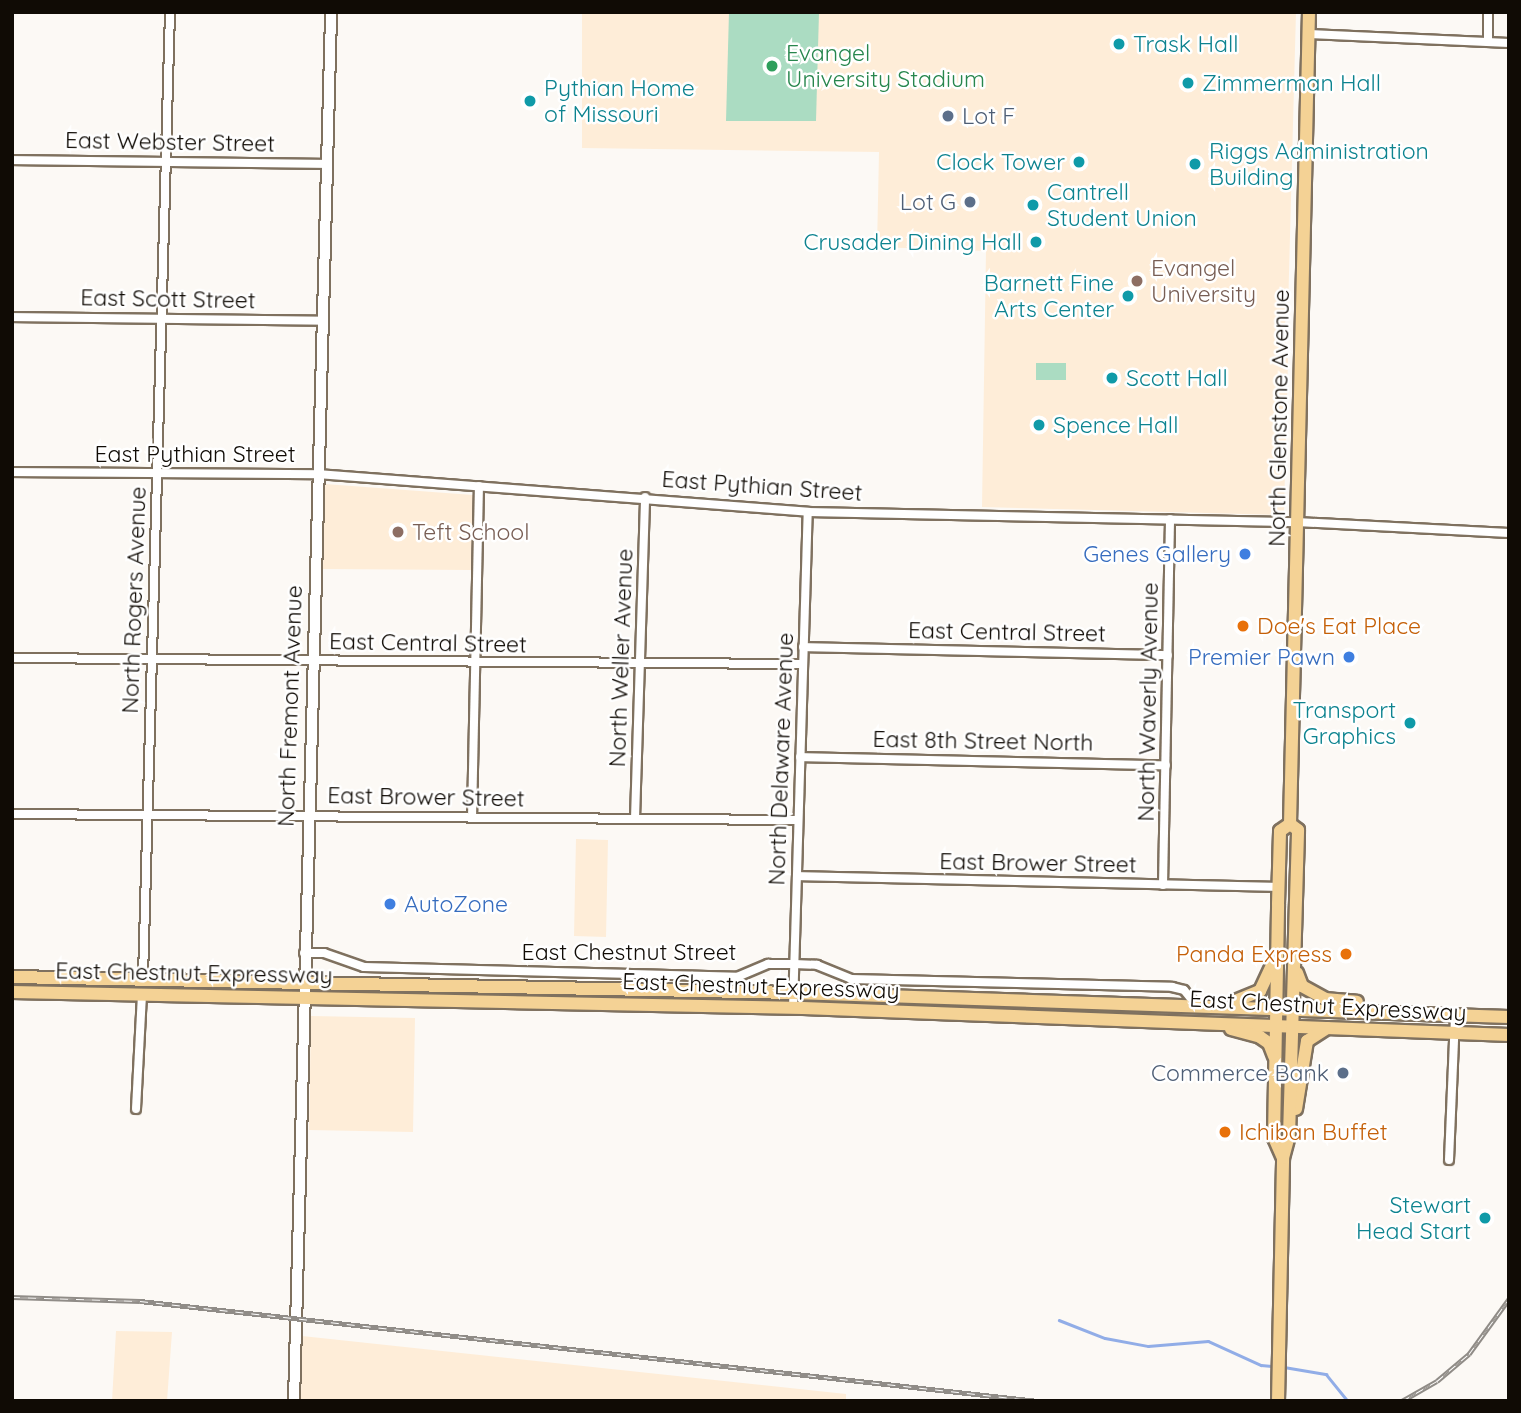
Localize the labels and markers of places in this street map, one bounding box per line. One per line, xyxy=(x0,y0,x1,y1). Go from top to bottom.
place label: Trask Hall xyxy=(1133,30,1238,58)
marker: Trask Hall xyxy=(1111,36,1127,52)
place label: Evangel University Stadium xyxy=(786,39,985,93)
marker: Evangel University Stadium xyxy=(764,58,780,74)
place label: Zimmerman Hall xyxy=(1202,69,1381,97)
place label: Pythian Home of Missouri xyxy=(544,74,695,128)
marker: Zimmerman Hall xyxy=(1180,75,1196,91)
marker: Pythian Home of Missouri xyxy=(522,93,538,109)
place label: Lot F xyxy=(962,102,1015,130)
marker: Lot F xyxy=(940,108,956,124)
place label: Riggs Administration Building xyxy=(1209,137,1429,191)
place label: Clock Tower xyxy=(936,148,1065,176)
marker: Clock Tower xyxy=(1071,154,1087,170)
marker: Riggs Administration Building xyxy=(1187,156,1203,172)
place label: Cantrell Student Union xyxy=(1047,178,1197,232)
place label: Lot G xyxy=(900,188,956,216)
marker: Lot G xyxy=(962,194,978,210)
marker: Cantrell Student Union xyxy=(1025,197,1041,213)
place label: Crusader Dining Hall xyxy=(803,228,1022,256)
marker: Crusader Dining Hall xyxy=(1028,234,1044,250)
place label: Evangel University xyxy=(1151,254,1256,308)
place label: Barnett Fine Arts Center xyxy=(984,269,1114,323)
marker: Evangel University xyxy=(1129,273,1145,289)
marker: Barnett Fine Arts Center xyxy=(1120,288,1136,304)
place label: Scott Hall xyxy=(1126,364,1228,392)
marker: Scott Hall xyxy=(1104,370,1120,386)
place label: Spence Hall xyxy=(1053,411,1178,439)
marker: Spence Hall xyxy=(1031,417,1047,433)
place label: Teft School xyxy=(412,518,530,546)
marker: Teft School xyxy=(390,524,406,540)
place label: Genes Gallery xyxy=(1083,540,1231,568)
marker: Genes Gallery xyxy=(1237,546,1253,562)
place label: Doe's Eat Place xyxy=(1257,612,1421,640)
marker: Doe's Eat Place xyxy=(1235,618,1251,634)
place label: Premier Pawn xyxy=(1188,643,1335,671)
marker: Premier Pawn xyxy=(1341,649,1357,665)
place label: Transport Graphics xyxy=(1292,696,1396,750)
marker: Transport Graphics xyxy=(1402,715,1418,731)
place label: AutoZone xyxy=(404,890,508,918)
marker: AutoZone xyxy=(382,896,398,912)
place label: Panda Express xyxy=(1176,940,1332,968)
marker: Panda Express xyxy=(1338,946,1354,962)
place label: Commerce Bank xyxy=(1151,1059,1329,1087)
marker: Commerce Bank xyxy=(1335,1065,1351,1081)
place label: Ichiban Buffet xyxy=(1239,1118,1388,1146)
marker: Ichiban Buffet xyxy=(1217,1124,1233,1140)
place label: Stewart Head Start xyxy=(1356,1191,1471,1245)
marker: Stewart Head Start xyxy=(1477,1210,1493,1226)

